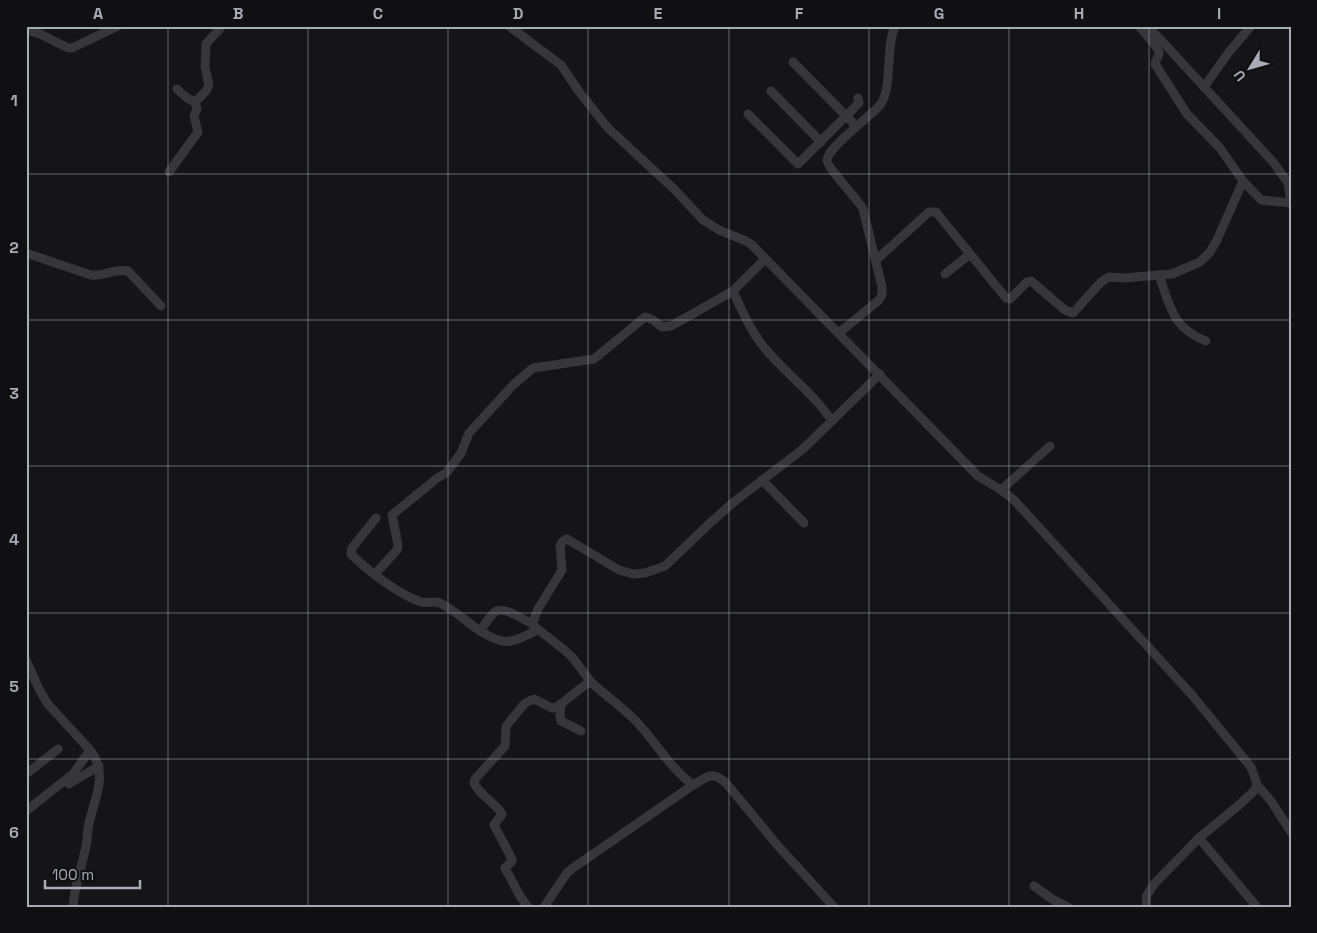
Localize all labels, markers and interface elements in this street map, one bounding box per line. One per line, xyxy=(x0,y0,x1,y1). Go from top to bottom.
text: A xyxy=(93,3,103,24)
text: B xyxy=(233,3,243,24)
text: C xyxy=(373,3,383,24)
text: D xyxy=(513,3,523,24)
text: E xyxy=(654,3,663,24)
text: F xyxy=(795,3,804,24)
text: G xyxy=(934,3,944,24)
text: H xyxy=(1074,3,1084,24)
text: I xyxy=(1217,3,1221,24)
north arrow xyxy=(1224,42,1274,92)
text: U xyxy=(1230,67,1250,85)
text: 1 xyxy=(10,90,18,111)
text: 2 xyxy=(9,237,19,258)
text: 3 xyxy=(9,383,19,404)
text: 4 xyxy=(9,529,19,550)
text: 5 xyxy=(9,676,19,697)
text: 6 xyxy=(9,822,19,843)
scale bar xyxy=(45,858,140,890)
text: 100 m xyxy=(52,865,94,884)

